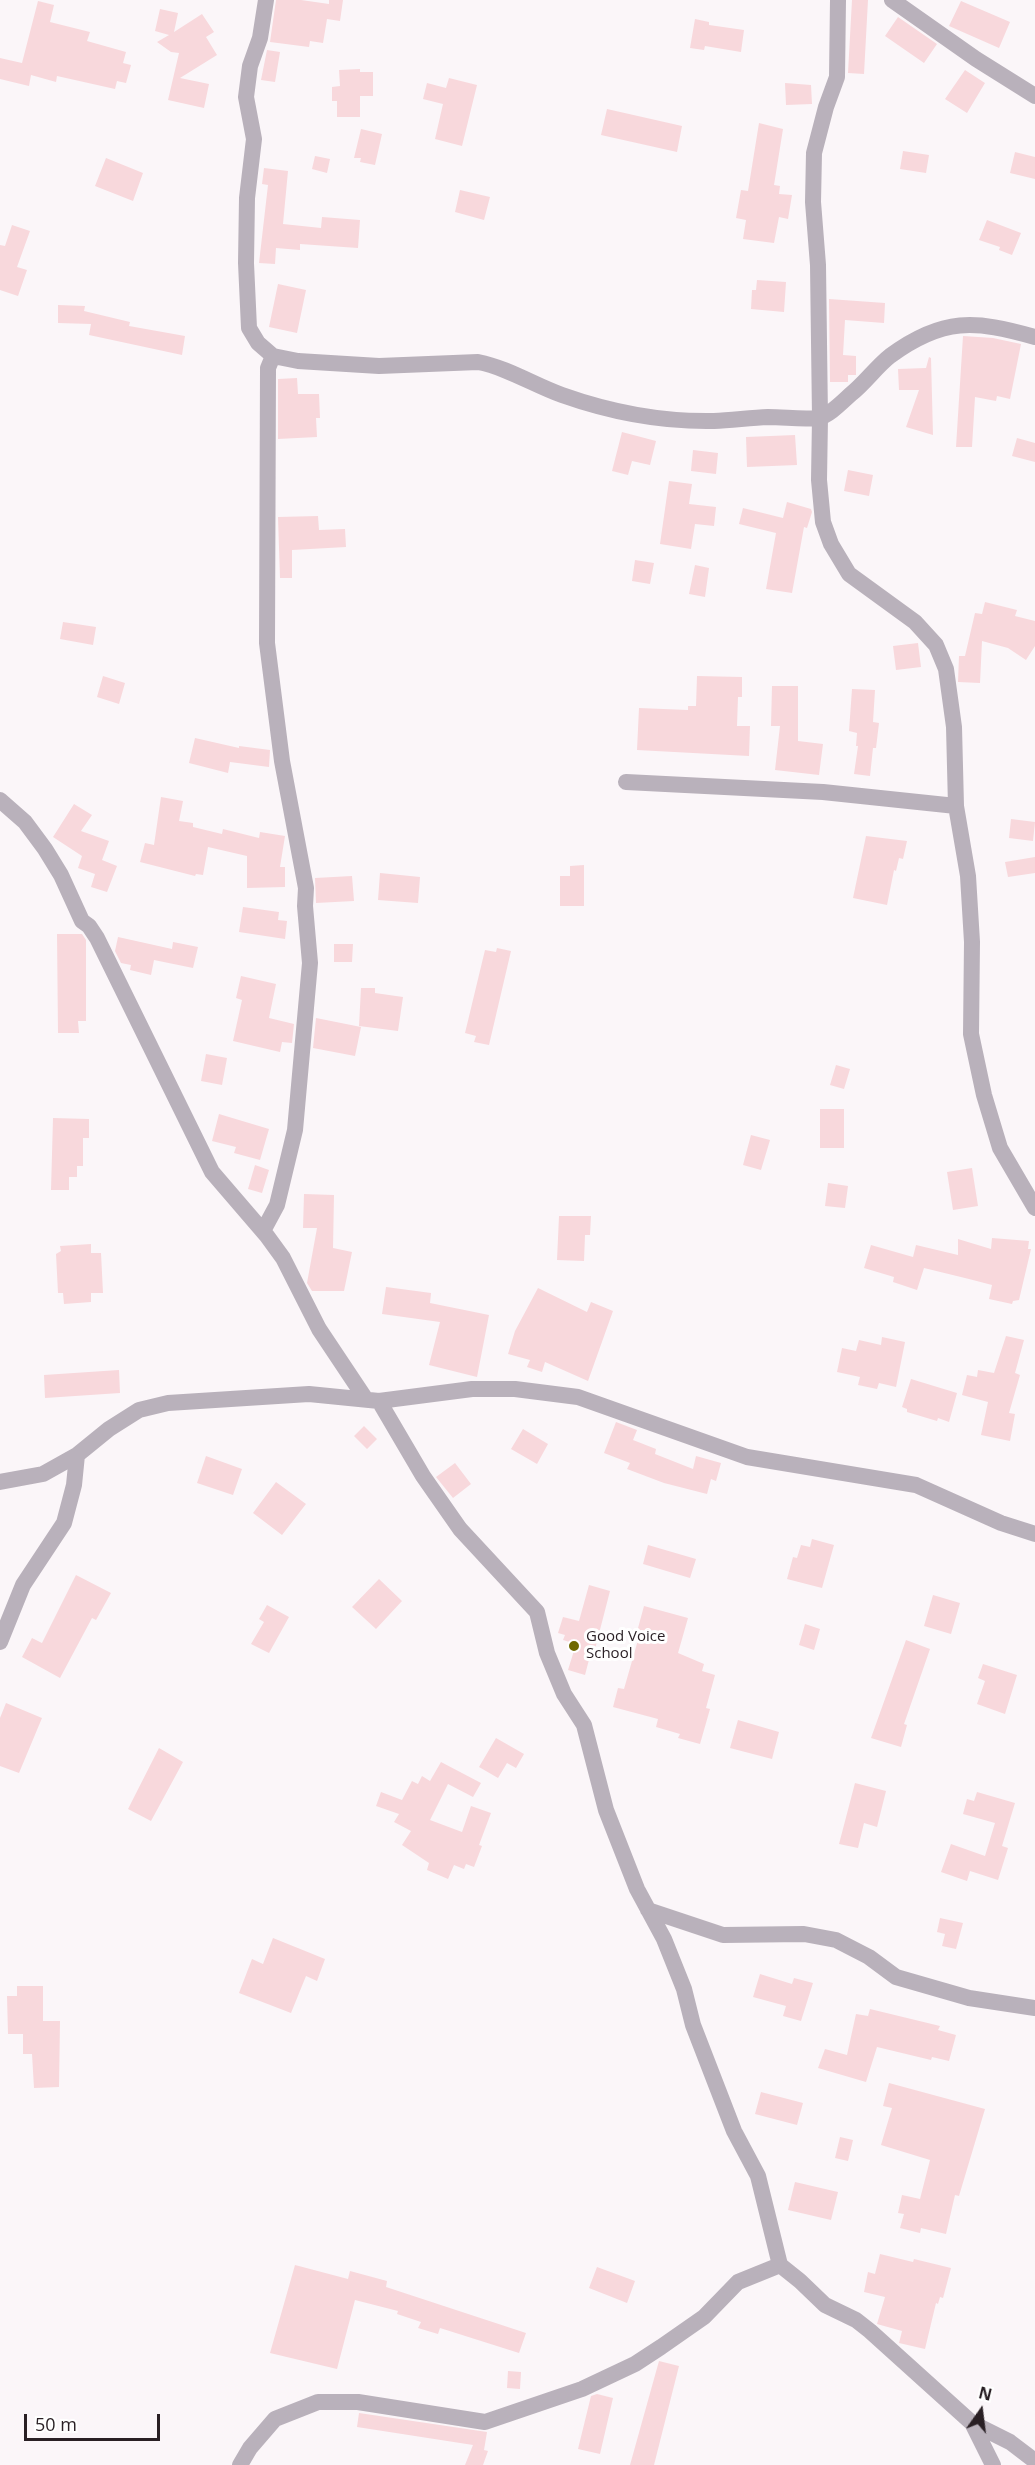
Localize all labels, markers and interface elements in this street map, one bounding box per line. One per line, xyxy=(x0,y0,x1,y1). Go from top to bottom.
place label: Good Voice School xyxy=(586,1628,665,1663)
marker: Good Voice School xyxy=(567,1639,581,1653)
north arrow xyxy=(951,2381,1011,2441)
text: N xyxy=(976,2381,994,2406)
scale bar xyxy=(27,2402,164,2440)
text: 50 m xyxy=(35,2412,77,2436)

